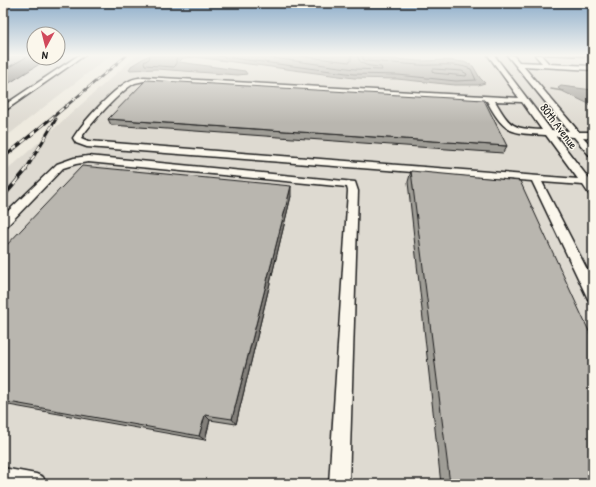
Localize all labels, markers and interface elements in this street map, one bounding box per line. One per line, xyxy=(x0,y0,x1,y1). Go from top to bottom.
north arrow xyxy=(26,26,66,66)
text: N xyxy=(41,49,49,63)
street label: 80th Avenue xyxy=(536,100,582,152)

